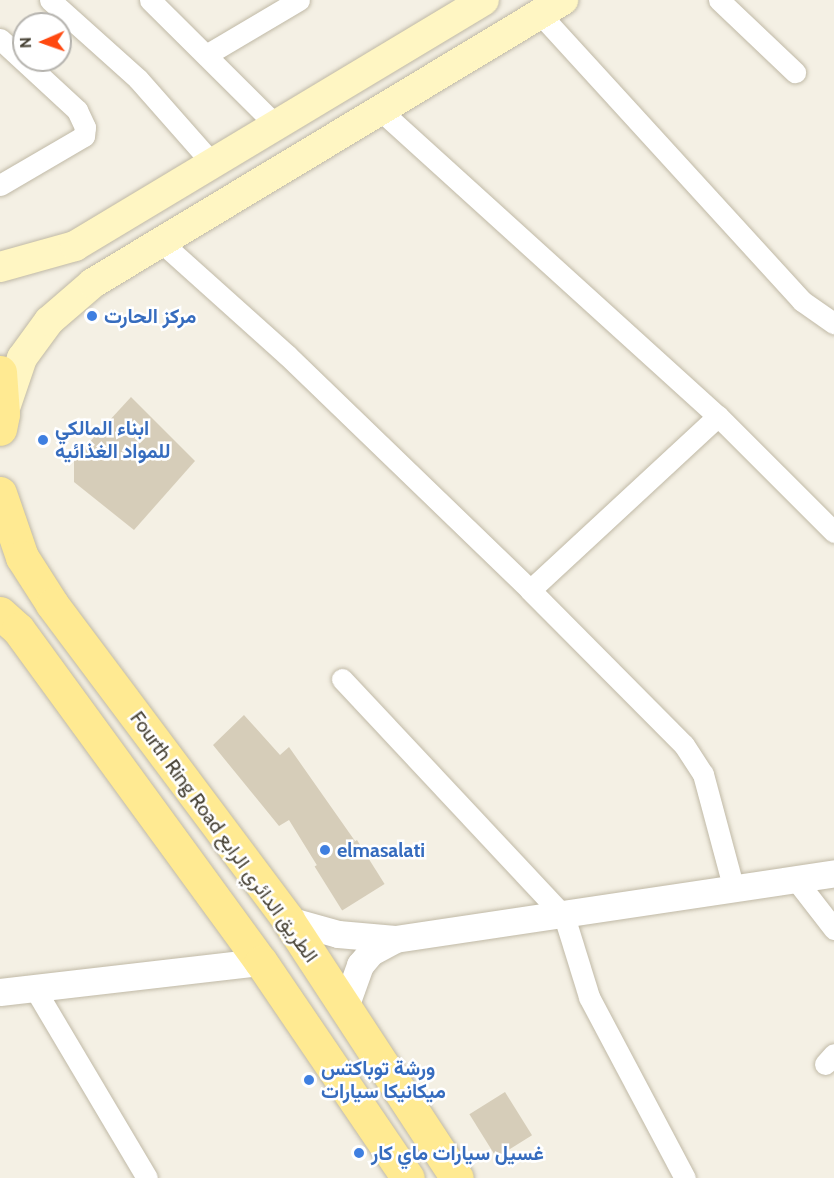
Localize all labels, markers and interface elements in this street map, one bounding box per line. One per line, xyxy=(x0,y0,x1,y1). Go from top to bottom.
north arrow xyxy=(12,12,72,72)
text: N xyxy=(16,37,35,49)
place label: مركز الحارت xyxy=(104,304,196,328)
marker: مركز الحارت xyxy=(85,309,99,323)
place label: ابناء المالكي للمواد الغذائيه xyxy=(55,416,170,463)
marker: ابناء المالكي للمواد الغذائيه xyxy=(36,433,50,447)
street label: Fourth Ring Road الطريق الدائري الرابع xyxy=(125,707,323,967)
place label: elmasalati xyxy=(337,838,425,862)
marker: elmasalati xyxy=(318,843,332,857)
place label: ورشة توباكتس ميكانيكا سيارات xyxy=(321,1056,446,1103)
marker: ورشة توباكتس ميكانيكا سيارات xyxy=(302,1073,316,1087)
place label: غسيل سيارات ماي كار xyxy=(371,1141,544,1165)
marker: غسيل سيارات ماي كار xyxy=(352,1146,366,1160)

